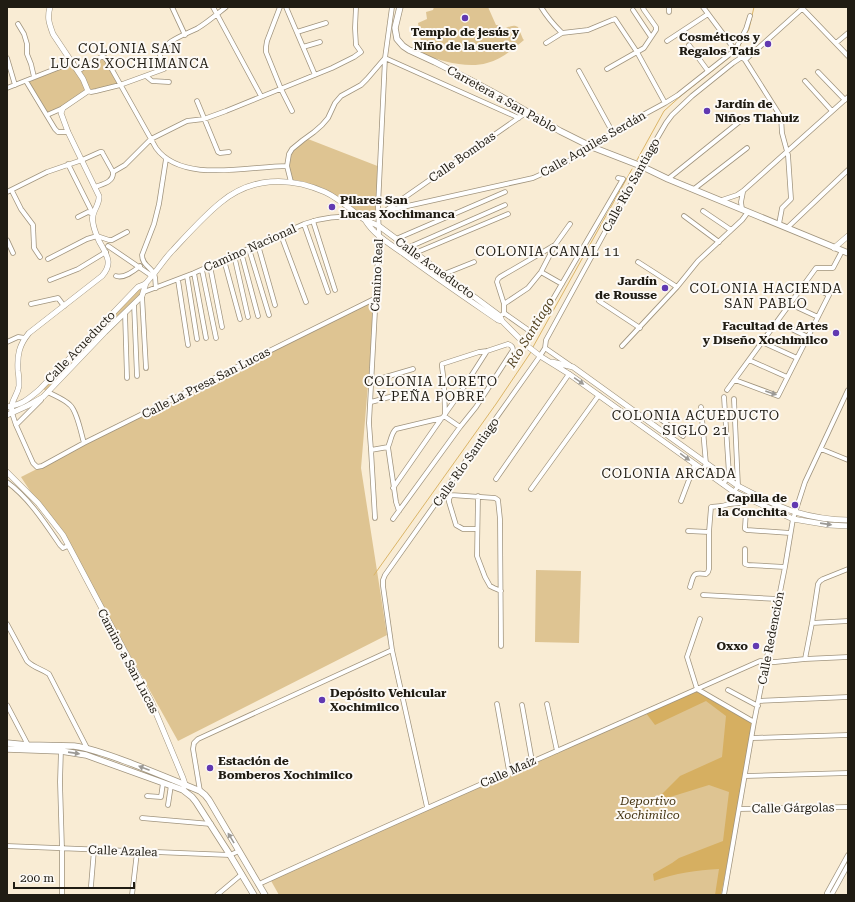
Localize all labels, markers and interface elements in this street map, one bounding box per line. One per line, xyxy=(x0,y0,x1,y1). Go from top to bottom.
marker: Templo de jesús y Niño de la suerte xyxy=(460,13,470,23)
place label: Templo de jesús y Niño de la suerte xyxy=(411,25,520,53)
place label: Cosméticos y Regalos Tatis xyxy=(679,30,761,58)
marker: Cosméticos y Regalos Tatis xyxy=(763,39,773,49)
district label: COLONIA SAN LUCAS XOCHIMANCA xyxy=(50,41,210,71)
street label: Carretera a San Pablo xyxy=(444,63,560,135)
place label: Jardín de Niños Tlahuiz xyxy=(715,97,799,125)
marker: Jardín de Niños Tlahuiz xyxy=(702,106,712,116)
street label: Calle Aquiles Serdán xyxy=(538,108,648,180)
street label: Calle Bombas xyxy=(426,129,498,185)
street label: Calle Río Santiago xyxy=(599,136,663,234)
place label: Pilares San Lucas Xochimanca xyxy=(340,193,455,221)
marker: Pilares San Lucas Xochimanca xyxy=(327,202,337,212)
street label: Camino Nacional xyxy=(202,221,299,275)
street label: Calle Acueducto xyxy=(392,234,478,302)
street label: Camino Real xyxy=(368,238,386,312)
district label: COLONIA CANAL 11 xyxy=(475,244,621,259)
place label: Jardín de Rousse xyxy=(595,274,657,302)
district label: COLONIA HACIENDA SAN PABLO xyxy=(689,281,843,311)
marker: Jardín de Rousse xyxy=(660,283,670,293)
water label: Río Santiago xyxy=(503,294,557,371)
street label: Calle Acueducto xyxy=(42,308,118,386)
place label: Facultad de Artes y Diseño Xochimilco xyxy=(703,319,828,347)
marker: Facultad de Artes y Diseño Xochimilco xyxy=(831,328,841,338)
street label: Calle La Presa San Lucas xyxy=(139,344,273,422)
district label: COLONIA LORETO Y PEÑA POBRE xyxy=(364,374,498,404)
one-way arrow xyxy=(574,377,584,385)
one-way arrow xyxy=(766,391,778,397)
district label: COLONIA ACUEDUCTO SIGLO 21 xyxy=(612,408,780,438)
street label: Calle Río Santiago xyxy=(430,415,502,509)
one-way arrow xyxy=(680,453,690,461)
district label: COLONIA ARCADA xyxy=(601,466,737,481)
place label: Capilla de la Conchita xyxy=(718,491,787,519)
marker: Capilla de la Conchita xyxy=(790,500,800,510)
one-way arrow xyxy=(819,521,832,527)
street label: Calle Redención xyxy=(755,590,787,686)
street label: Camino a San Lucas xyxy=(95,606,162,716)
place label: Oxxo xyxy=(716,639,748,653)
marker: Oxxo xyxy=(751,641,761,651)
place label: Depósito Vehicular Xochimilco xyxy=(330,686,447,714)
marker: Depósito Vehicular Xochimilco xyxy=(317,695,327,705)
one-way arrow xyxy=(68,750,80,756)
street label: Calle Maíz xyxy=(478,753,538,790)
place label: Estación de Bomberos Xochimilco xyxy=(218,754,353,782)
marker: Estación de Bomberos Xochimilco xyxy=(205,763,215,773)
one-way arrow xyxy=(137,765,149,771)
park label: Deportivo Xochimilco xyxy=(615,794,680,822)
street label: Calle Gárgolas xyxy=(752,800,835,816)
one-way arrow xyxy=(227,832,234,844)
street label: Calle Azalea xyxy=(88,843,158,859)
scale bar xyxy=(14,864,134,890)
text: 200 m xyxy=(20,871,54,885)

